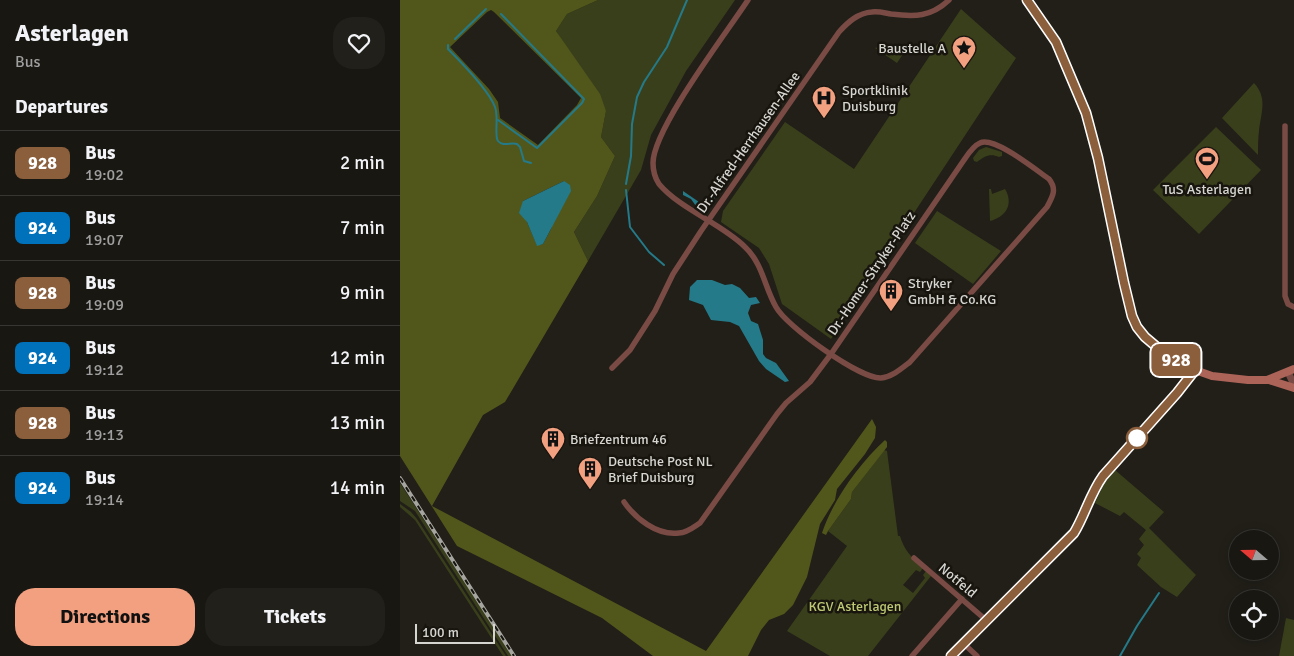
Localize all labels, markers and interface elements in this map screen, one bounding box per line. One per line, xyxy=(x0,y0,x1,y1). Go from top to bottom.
button: heart xyxy=(333,17,385,69)
text: Asterlagen xyxy=(15,18,129,48)
place icon: Baustelle A xyxy=(951,35,977,69)
place label: Baustelle A xyxy=(878,40,946,57)
text: Bus xyxy=(15,52,40,72)
street label: Dr.-Alfred-Herrhausen-Allee xyxy=(693,68,804,216)
place label: Sportklinik Duisburg xyxy=(842,82,908,115)
hospital icon: Sportklinik Duisburg xyxy=(811,85,837,119)
text: Departures xyxy=(15,95,108,119)
text: Bus xyxy=(85,141,116,165)
sports icon: TuS Asterlagen xyxy=(1194,146,1220,180)
text: 2 min xyxy=(340,151,385,175)
text: 928 xyxy=(28,152,57,174)
text: 19:02 xyxy=(85,165,124,185)
place label: TuS Asterlagen xyxy=(1162,181,1252,198)
text: Bus xyxy=(85,206,116,230)
street label: Dr.-Homer-Stryker-Platz xyxy=(824,208,919,338)
text: 7 min xyxy=(340,216,385,240)
text: 924 xyxy=(28,217,57,239)
text: 19:07 xyxy=(85,230,124,250)
text: Bus xyxy=(85,271,116,295)
place label: Stryker GmbH & Co.KG xyxy=(908,275,996,308)
building icon: Stryker GmbH & Co.KG xyxy=(878,278,904,312)
text: 9 min xyxy=(340,281,385,305)
text: 928 xyxy=(28,282,57,304)
text: 19:09 xyxy=(85,295,124,315)
text: Bus xyxy=(85,336,116,360)
line badge: 928 xyxy=(1147,344,1205,376)
text: 12 min xyxy=(330,346,385,370)
text: 924 xyxy=(28,347,57,369)
text: 928 xyxy=(1161,349,1191,371)
text: 19:12 xyxy=(85,360,124,380)
text: Bus xyxy=(85,401,116,425)
text: 13 min xyxy=(330,411,385,435)
text: 928 xyxy=(28,412,57,434)
text: 19:13 xyxy=(85,425,124,445)
building icon: Briefzentrum 46 xyxy=(540,426,566,460)
unlabelled marker xyxy=(1126,427,1148,449)
place label: Briefzentrum 46 xyxy=(570,431,667,448)
place label: Deutsche Post NL Brief Duisburg xyxy=(608,453,713,486)
building icon: Deutsche Post NL Brief Duisburg xyxy=(577,456,603,490)
text: Bus xyxy=(85,466,116,490)
text: 14 min xyxy=(330,476,385,500)
text: 924 xyxy=(28,477,57,499)
text: 19:14 xyxy=(85,490,124,510)
north arrow xyxy=(1229,530,1279,580)
map controls xyxy=(1229,530,1279,640)
street label: Notfeld xyxy=(935,559,980,601)
button: Directions xyxy=(15,588,195,646)
button: Tickets xyxy=(205,588,385,646)
button: locate xyxy=(1229,590,1279,640)
park label: KGV Asterlagen xyxy=(808,598,902,615)
scale bar xyxy=(415,621,495,644)
text: 100 m xyxy=(422,624,459,641)

